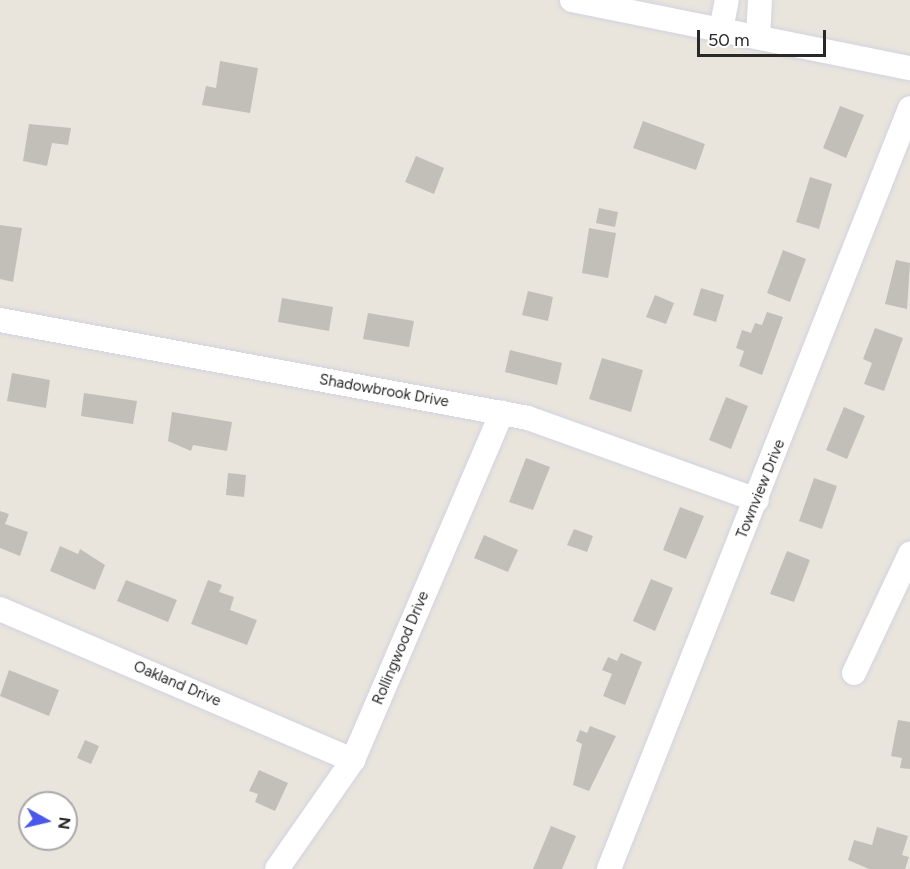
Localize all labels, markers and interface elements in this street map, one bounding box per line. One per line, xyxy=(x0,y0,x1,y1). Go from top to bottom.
scale bar xyxy=(700,18,829,56)
text: 50 m xyxy=(708,29,750,51)
street label: Shadowbrook Drive xyxy=(318,371,450,411)
street label: Townview Drive xyxy=(733,437,789,541)
street label: Rollingwood Drive xyxy=(369,589,433,707)
street label: Oakland Drive xyxy=(131,658,223,710)
north arrow xyxy=(18,791,78,851)
text: N xyxy=(54,816,75,831)

